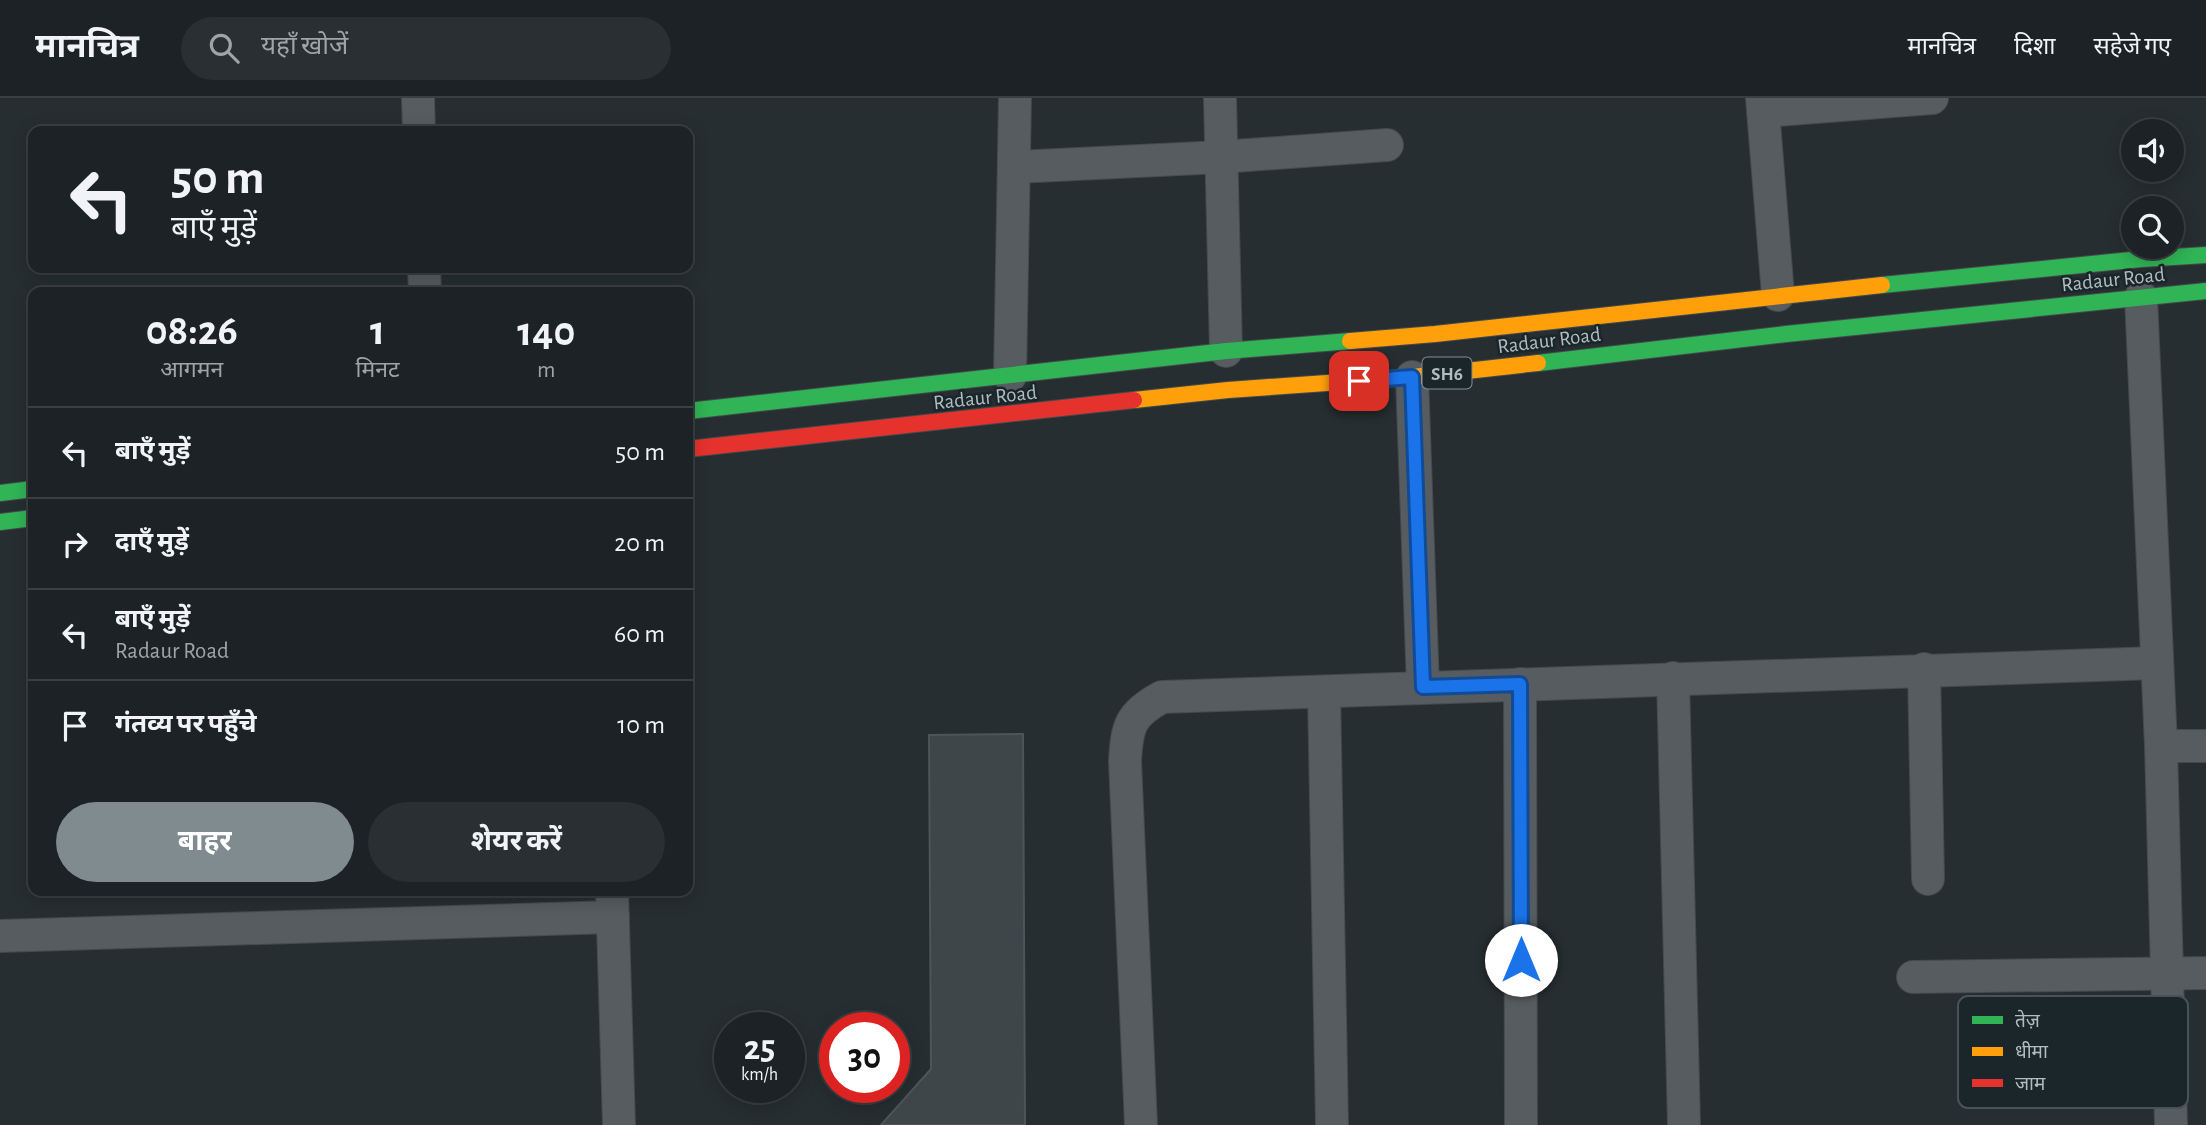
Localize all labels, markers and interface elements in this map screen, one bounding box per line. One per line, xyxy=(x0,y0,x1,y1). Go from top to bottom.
search box xyxy=(181,17,671,80)
icon: search xyxy=(205,29,243,67)
text: मानचित्र xyxy=(35,31,139,64)
text: यहाँ खोजें xyxy=(261,33,348,59)
text: मानचित्र xyxy=(1907,35,1976,59)
text: दिशा xyxy=(2014,35,2055,59)
text: सहेजे गए xyxy=(2093,35,2171,59)
map controls xyxy=(2121,119,2184,259)
button: sound xyxy=(2121,119,2184,182)
icon: left xyxy=(56,154,147,245)
text: 50 m xyxy=(171,154,265,203)
button: search xyxy=(2121,196,2184,259)
text: बाएँ मुड़ें xyxy=(171,212,257,244)
street label: Radaur Road xyxy=(2060,264,2166,295)
text: 08:26 xyxy=(146,310,238,352)
text: 1 xyxy=(370,310,385,352)
text: 140 xyxy=(517,311,575,353)
street label: Radaur Road xyxy=(1496,324,1602,357)
pin xyxy=(1329,351,1389,411)
road number: SH6 xyxy=(1422,358,1472,388)
text: आगमन xyxy=(160,359,223,382)
text: मिनट xyxy=(356,359,400,382)
text: m xyxy=(537,359,556,382)
icon: arrive xyxy=(1340,362,1378,400)
street label: Radaur Road xyxy=(932,382,1038,413)
icon: left xyxy=(56,434,94,472)
text: बाएँ मुड़ें xyxy=(115,438,190,464)
text: 50 m xyxy=(615,439,665,465)
icon: right xyxy=(56,525,94,563)
text: दाएँ मुड़ें xyxy=(115,529,189,555)
text: 20 m xyxy=(614,530,665,556)
text: बाएँ मुड़ें xyxy=(115,606,190,632)
icon: left xyxy=(56,616,94,654)
text: 60 m xyxy=(614,621,665,647)
text: Radaur Road xyxy=(115,640,229,663)
icon: arrive xyxy=(56,707,94,745)
text: गंतव्य पर पहुँचे xyxy=(115,711,257,737)
text: 10 m xyxy=(617,712,665,738)
button: बाहर xyxy=(56,802,354,882)
button: शेयर करें xyxy=(368,802,665,882)
position arrow xyxy=(1484,923,1558,997)
legend xyxy=(1958,996,2188,1108)
text: तेज़ xyxy=(2015,1009,2041,1031)
speed limit sign: 30 xyxy=(819,1012,910,1103)
text: 25 xyxy=(744,1031,775,1066)
text: धीमा xyxy=(2015,1041,2049,1062)
text: km/h xyxy=(741,1066,778,1084)
text: जाम xyxy=(2015,1075,2046,1094)

